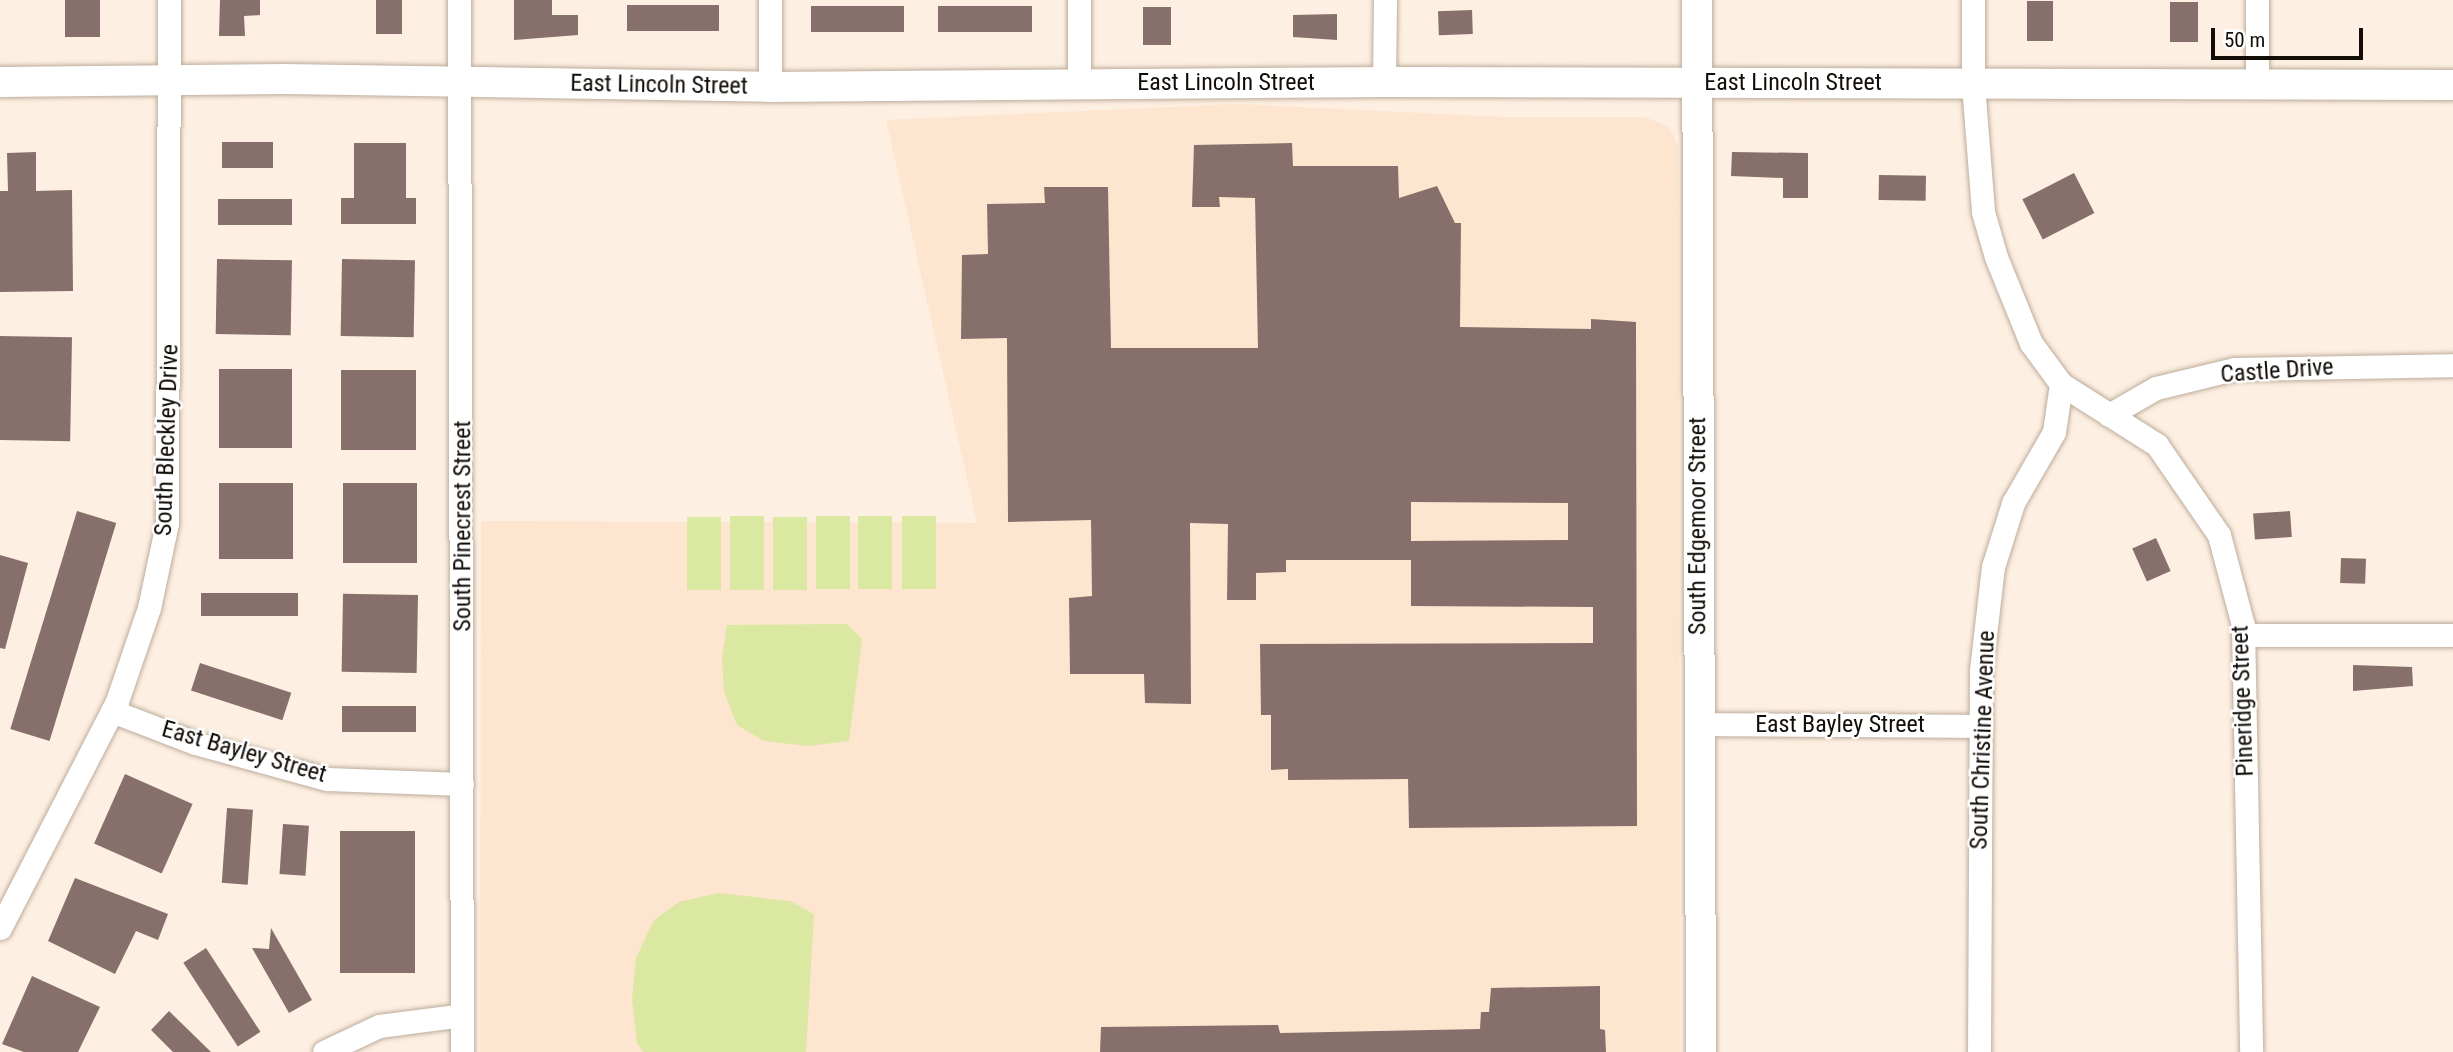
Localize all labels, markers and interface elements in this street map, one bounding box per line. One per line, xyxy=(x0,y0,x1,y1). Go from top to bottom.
scale bar xyxy=(2215,14,2367,58)
text: 50 m xyxy=(2224,28,2265,52)
street label: East Lincoln Street xyxy=(570,69,748,101)
street label: East Lincoln Street xyxy=(1137,69,1315,97)
street label: East Lincoln Street xyxy=(1704,69,1882,97)
street label: South Bleckley Drive xyxy=(149,344,185,536)
street label: Castle Drive xyxy=(2219,353,2335,389)
street label: South Edgemoor Street xyxy=(1684,417,1712,635)
street label: South Pinecrest Street xyxy=(449,420,477,632)
street label: Pineridge Street xyxy=(2226,625,2260,777)
street label: South Christine Avenue xyxy=(1965,630,2001,850)
street label: East Bayley Street xyxy=(1755,711,1925,739)
street label: East Bayley Street xyxy=(158,715,330,789)

